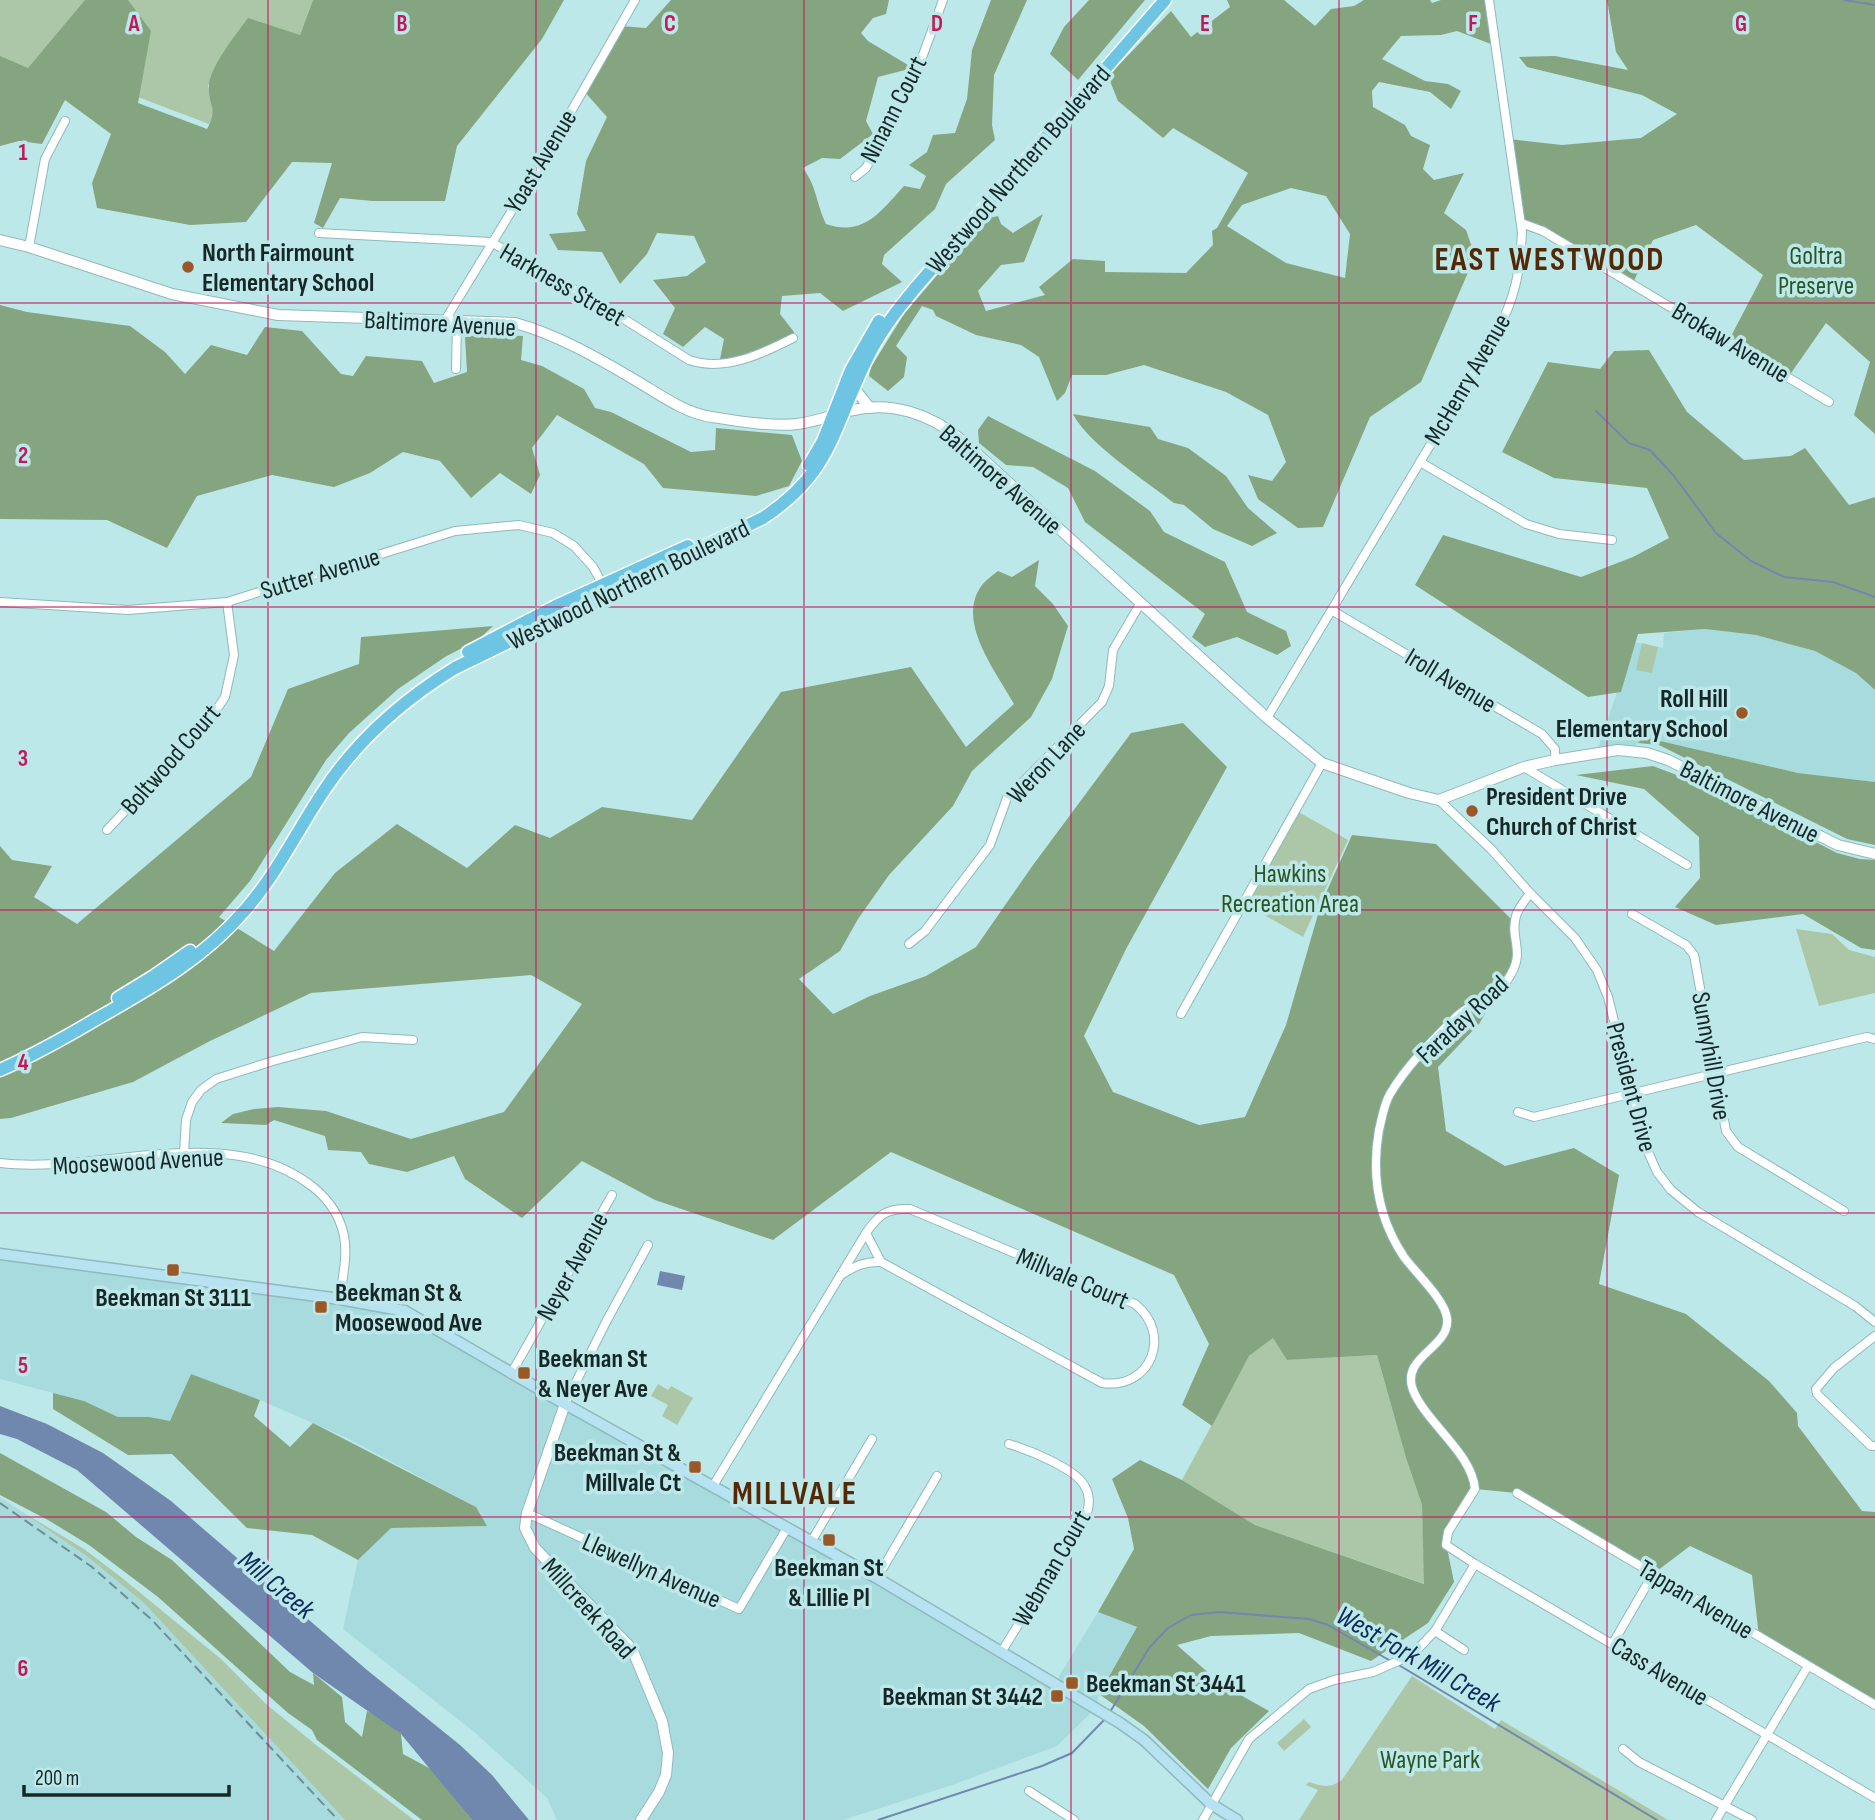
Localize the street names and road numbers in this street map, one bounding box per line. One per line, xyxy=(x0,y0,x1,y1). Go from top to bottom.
street label: Ninann Court xyxy=(854,51,934,168)
street label: Westwood Northern Boulevard xyxy=(920,60,1118,280)
street label: Yoast Avenue xyxy=(498,104,584,219)
street label: Harkness Street xyxy=(494,237,630,334)
street label: Brokaw Avenue xyxy=(1666,296,1795,390)
street label: Baltimore Avenue xyxy=(363,305,517,344)
street label: McHenry Avenue xyxy=(1418,309,1518,451)
street label: Baltimore Avenue xyxy=(933,419,1068,542)
street label: Westwood Northern Boulevard xyxy=(503,513,755,657)
street label: Sutter Avenue xyxy=(257,542,384,607)
street label: Iroll Avenue xyxy=(1399,642,1501,720)
street label: Boltwood Court xyxy=(115,698,227,821)
street label: Weron Lane xyxy=(1001,715,1093,811)
street label: Baltimore Avenue xyxy=(1675,754,1824,851)
street label: Faraday Road xyxy=(1411,970,1516,1071)
street label: Sunnyhill Drive xyxy=(1684,990,1737,1123)
street label: President Drive xyxy=(1598,1019,1663,1155)
street label: Moosewood Avenue xyxy=(52,1143,224,1182)
street label: Neyer Avenue xyxy=(531,1207,616,1326)
street label: Millvale Court xyxy=(1012,1242,1133,1317)
street label: Webman Court xyxy=(1007,1505,1098,1633)
street label: Llewellyn Avenue xyxy=(577,1527,725,1616)
street label: Millcreek Road xyxy=(534,1552,641,1666)
street label: Tappan Avenue xyxy=(1632,1554,1759,1647)
street label: Cass Avenue xyxy=(1605,1631,1714,1713)

